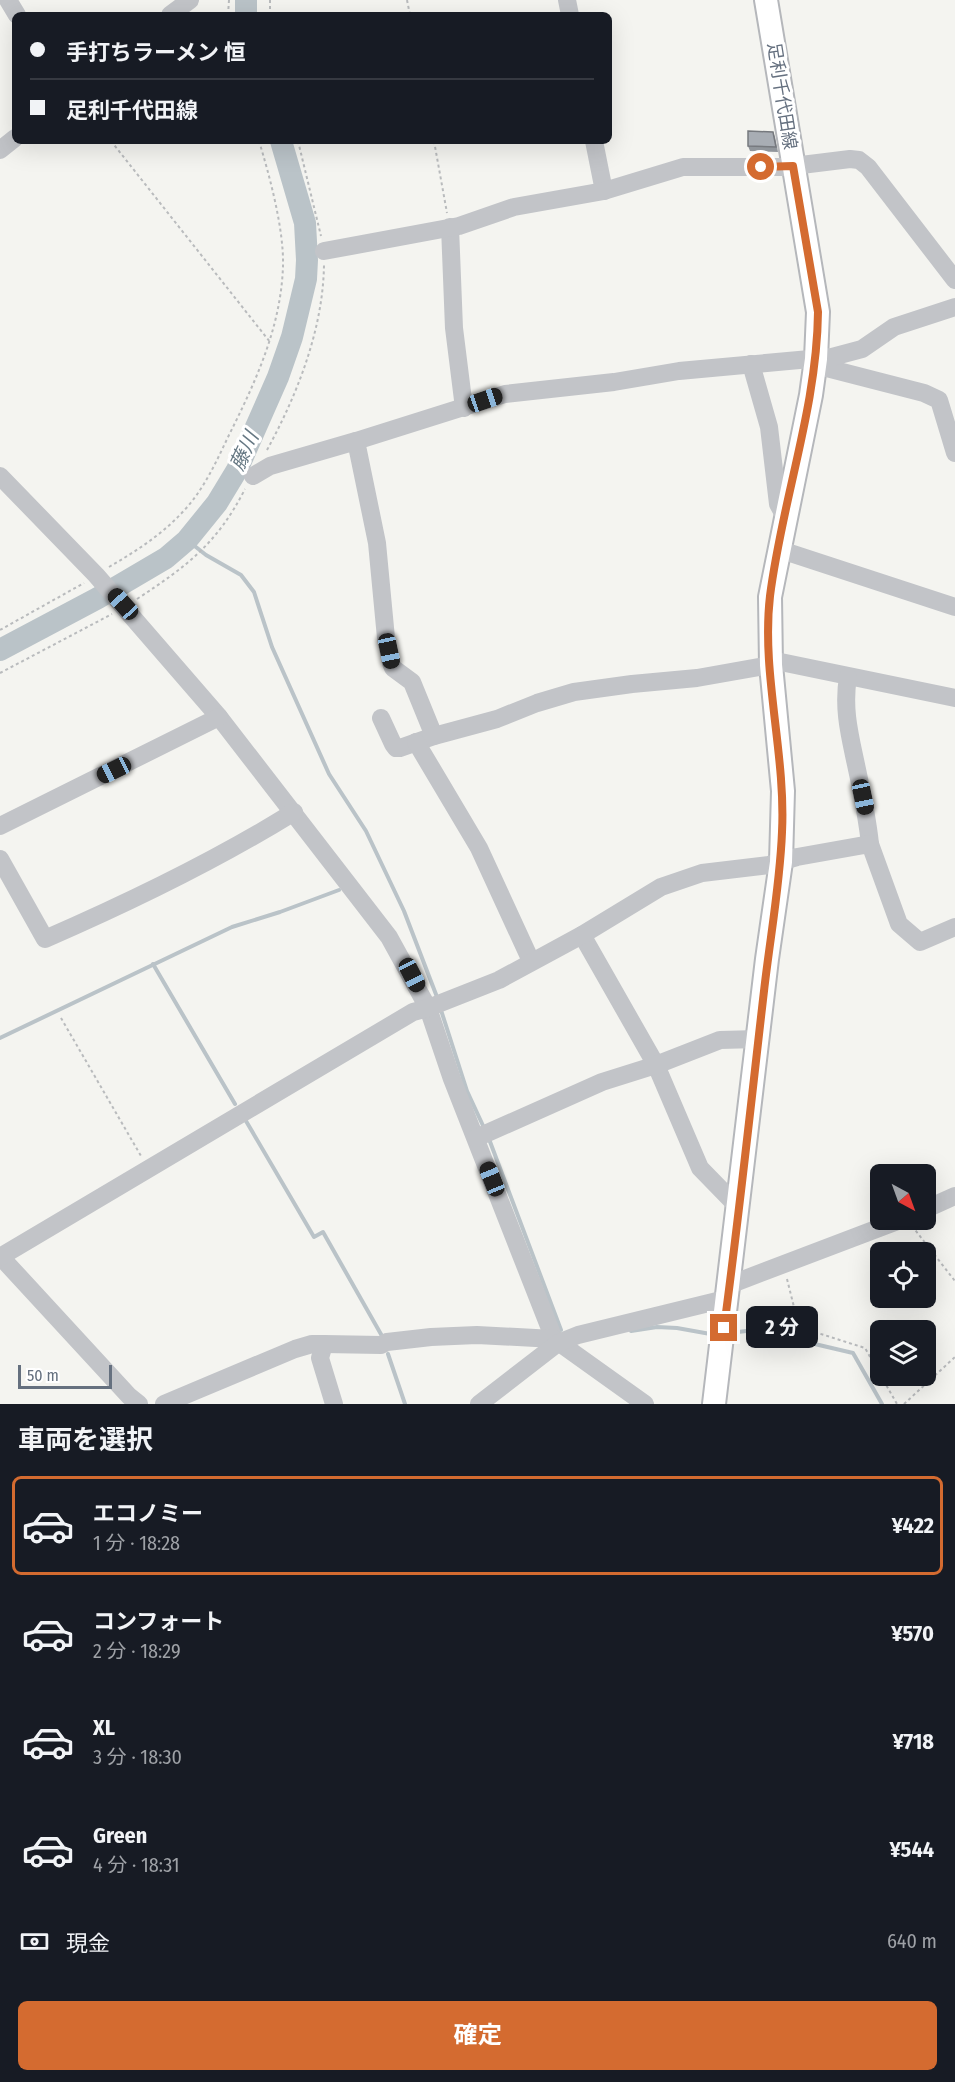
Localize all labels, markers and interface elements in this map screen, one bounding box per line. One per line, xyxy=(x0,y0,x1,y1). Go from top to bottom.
text: 手打ちラーメン 恒 xyxy=(66,39,246,66)
street label: 足利千代田線 xyxy=(763,41,801,151)
text: 足利千代田線 xyxy=(66,97,198,124)
route start xyxy=(747,153,774,180)
car xyxy=(465,386,505,414)
water label: 藤川 xyxy=(225,426,264,474)
car xyxy=(104,585,142,623)
car xyxy=(376,632,402,670)
car xyxy=(94,754,134,786)
car xyxy=(850,778,876,816)
car xyxy=(396,955,428,995)
car xyxy=(477,1159,507,1199)
north arrow xyxy=(870,1164,936,1230)
map controls xyxy=(870,1164,936,1386)
button: locate xyxy=(870,1242,936,1308)
callout: 2 分 xyxy=(745,1307,817,1349)
route end xyxy=(710,1314,737,1341)
text: 2 分 xyxy=(765,1315,799,1339)
button: layers xyxy=(870,1320,936,1386)
scale bar xyxy=(18,1362,112,1390)
text: 50 m xyxy=(27,1366,59,1385)
text: 車両を選択 xyxy=(18,1424,153,1456)
icon: car xyxy=(21,1499,75,1553)
text: エコノミー xyxy=(93,1500,203,1527)
text: ¥422 xyxy=(892,1512,934,1539)
text: 1 分 · 18:28 xyxy=(93,1531,180,1555)
icon: car xyxy=(21,1607,75,1661)
text: コンフォート xyxy=(93,1608,224,1635)
text: ¥570 xyxy=(891,1620,934,1647)
text: 2 分 · 18:29 xyxy=(93,1639,181,1663)
text: XL xyxy=(93,1714,115,1741)
icon: car xyxy=(21,1715,75,1769)
text: ¥718 xyxy=(892,1728,934,1755)
text: 3 分 · 18:30 xyxy=(93,1745,182,1769)
text: Green xyxy=(93,1822,147,1849)
icon: car xyxy=(21,1823,75,1877)
text: ¥544 xyxy=(889,1836,934,1863)
text: 4 分 · 18:31 xyxy=(93,1853,180,1877)
icon: cash xyxy=(18,1925,51,1958)
text: 640 m xyxy=(887,1929,937,1953)
text: 現金 xyxy=(66,1930,110,1957)
button: 確定 xyxy=(18,2001,937,2070)

